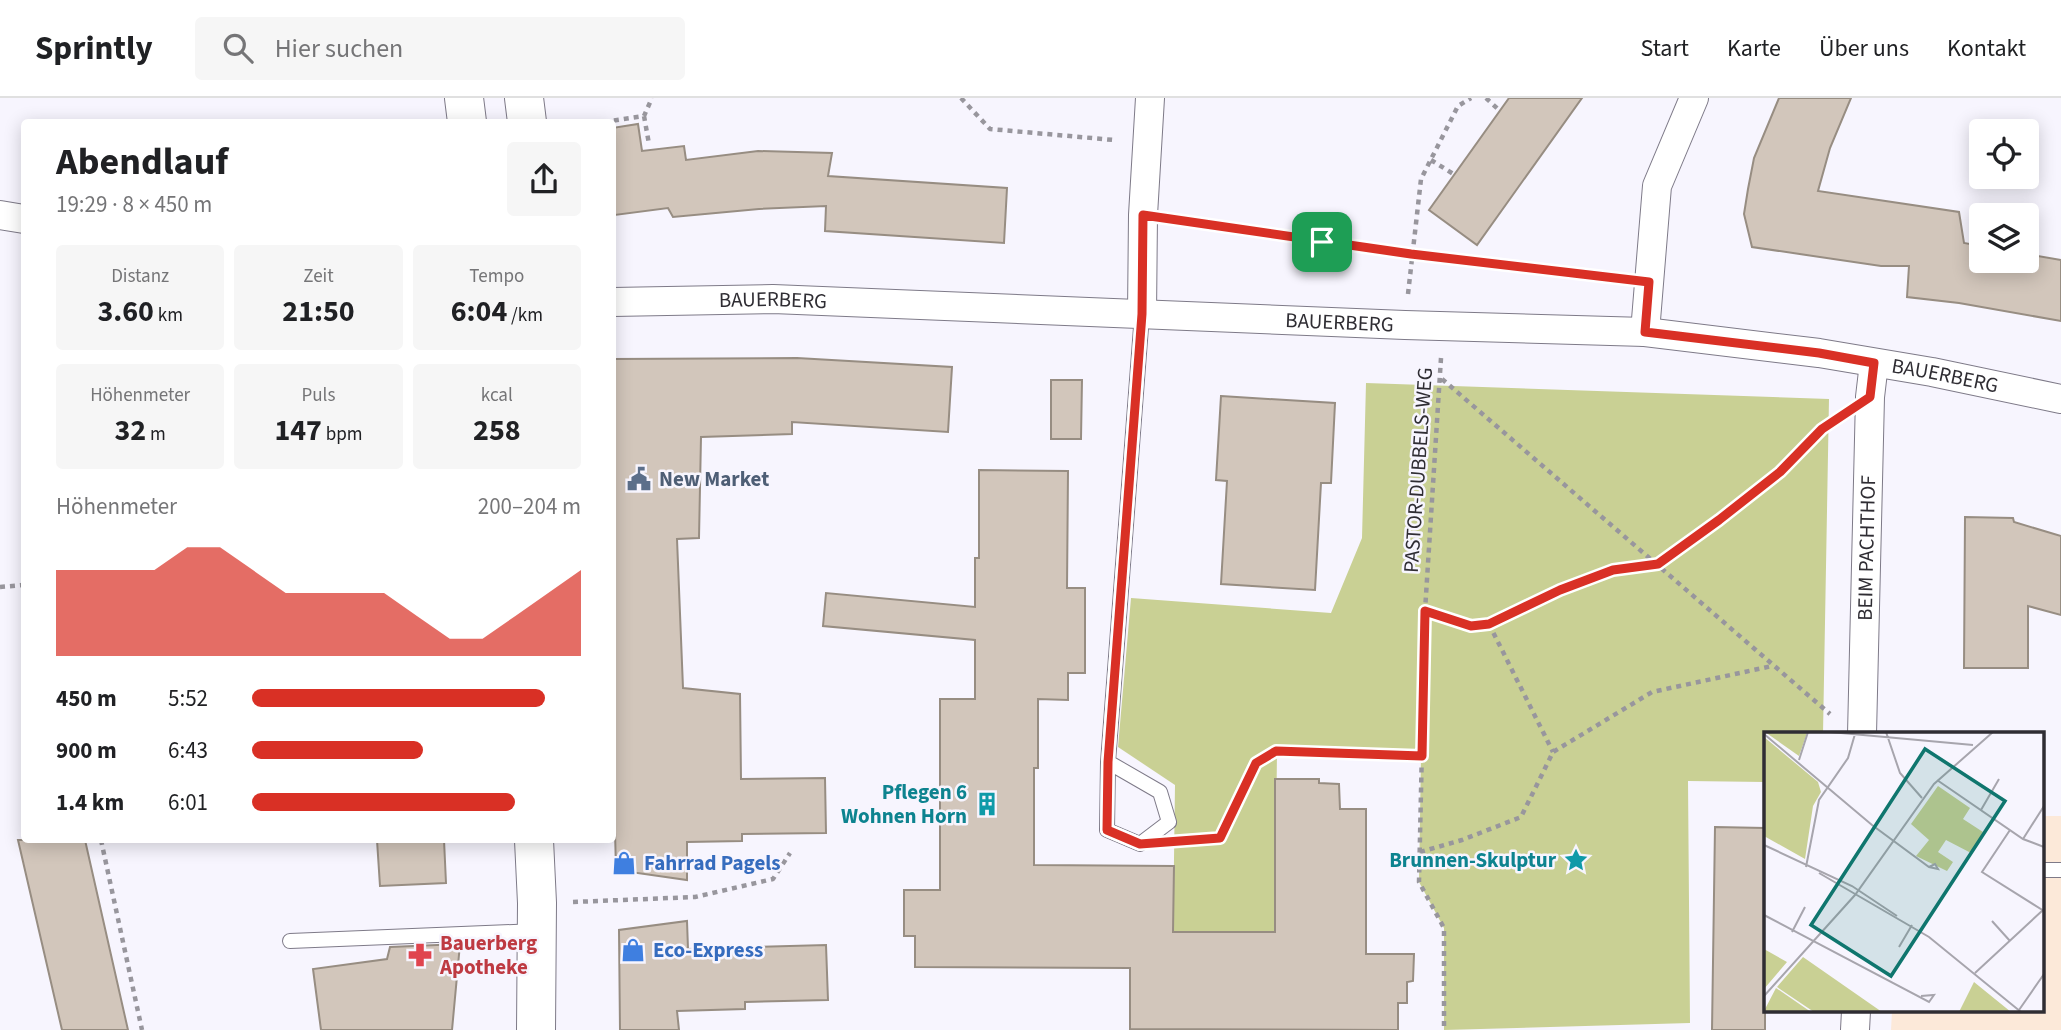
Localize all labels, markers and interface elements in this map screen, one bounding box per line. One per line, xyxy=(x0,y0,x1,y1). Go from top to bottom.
search box xyxy=(195,17,685,80)
text: Sprintly xyxy=(35,25,153,72)
icon: search xyxy=(219,29,257,67)
text: Hier suchen xyxy=(275,30,403,67)
text: Start xyxy=(1641,31,1689,66)
text: Karte xyxy=(1727,31,1781,66)
text: Über uns xyxy=(1819,31,1909,66)
text: Kontakt xyxy=(1947,31,2026,66)
map controls xyxy=(1969,119,2039,273)
button: locate xyxy=(1969,119,2039,189)
text: Abendlauf xyxy=(56,135,228,189)
button: share xyxy=(507,142,581,216)
text: 19:29 · 8 × 450 m xyxy=(56,188,212,221)
button: layers xyxy=(1969,203,2039,273)
pin xyxy=(1292,212,1352,272)
icon: arrive xyxy=(1303,223,1341,261)
text: Distanz xyxy=(111,263,169,290)
text: Zeit xyxy=(303,263,334,290)
text: Tempo xyxy=(469,263,524,290)
street label: BAUERBERG xyxy=(719,284,828,316)
text: 3.60 xyxy=(97,290,154,333)
text: 21:50 xyxy=(282,290,355,333)
text: 6:04 xyxy=(451,290,507,333)
text: km xyxy=(154,302,183,329)
text: /km xyxy=(507,302,543,329)
street label: BAUERBERG xyxy=(1285,305,1394,340)
street label: BAUERBERG xyxy=(1889,350,2001,401)
street label: PASTOR-DUBBELS-WEG xyxy=(1396,366,1440,574)
text: Höhenmeter xyxy=(90,382,190,409)
text: Puls xyxy=(302,382,335,409)
text: kcal xyxy=(481,382,513,409)
text: 32 xyxy=(115,409,146,452)
text: 147 xyxy=(274,409,322,452)
text: 258 xyxy=(473,409,521,452)
text: m xyxy=(146,421,166,448)
text: bpm xyxy=(322,421,363,448)
place label: New Market xyxy=(659,464,769,494)
public building icon: New Market xyxy=(625,465,653,493)
street label: BEIM PACHTHOF xyxy=(1850,475,1883,621)
text: Höhenmeter xyxy=(56,490,177,523)
text: 200–204 m xyxy=(478,490,581,523)
text: 450 m xyxy=(56,682,117,715)
text: 5:52 xyxy=(168,682,208,715)
inset map xyxy=(1764,732,2044,1012)
text: 900 m xyxy=(56,734,117,767)
text: 6:43 xyxy=(168,734,208,767)
place label: Pflegen 6 Wohnen Horn xyxy=(841,777,967,831)
text: 1.4 km xyxy=(56,786,124,819)
text: 6:01 xyxy=(168,786,208,819)
building icon: Pflegen 6 Wohnen Horn xyxy=(973,790,1001,818)
place label: Brunnen-Skulptur xyxy=(1389,845,1557,875)
place icon: Brunnen-Skulptur xyxy=(1562,846,1590,874)
place label: Fahrrad Pagels xyxy=(644,848,781,878)
shop icon: Fahrrad Pagels xyxy=(610,849,638,877)
place label: Bauerberg Apotheke xyxy=(439,928,537,982)
place label: Eco-Express xyxy=(653,935,763,965)
shop icon: Eco-Express xyxy=(619,936,647,964)
pharmacy icon: Bauerberg Apotheke xyxy=(406,941,434,969)

